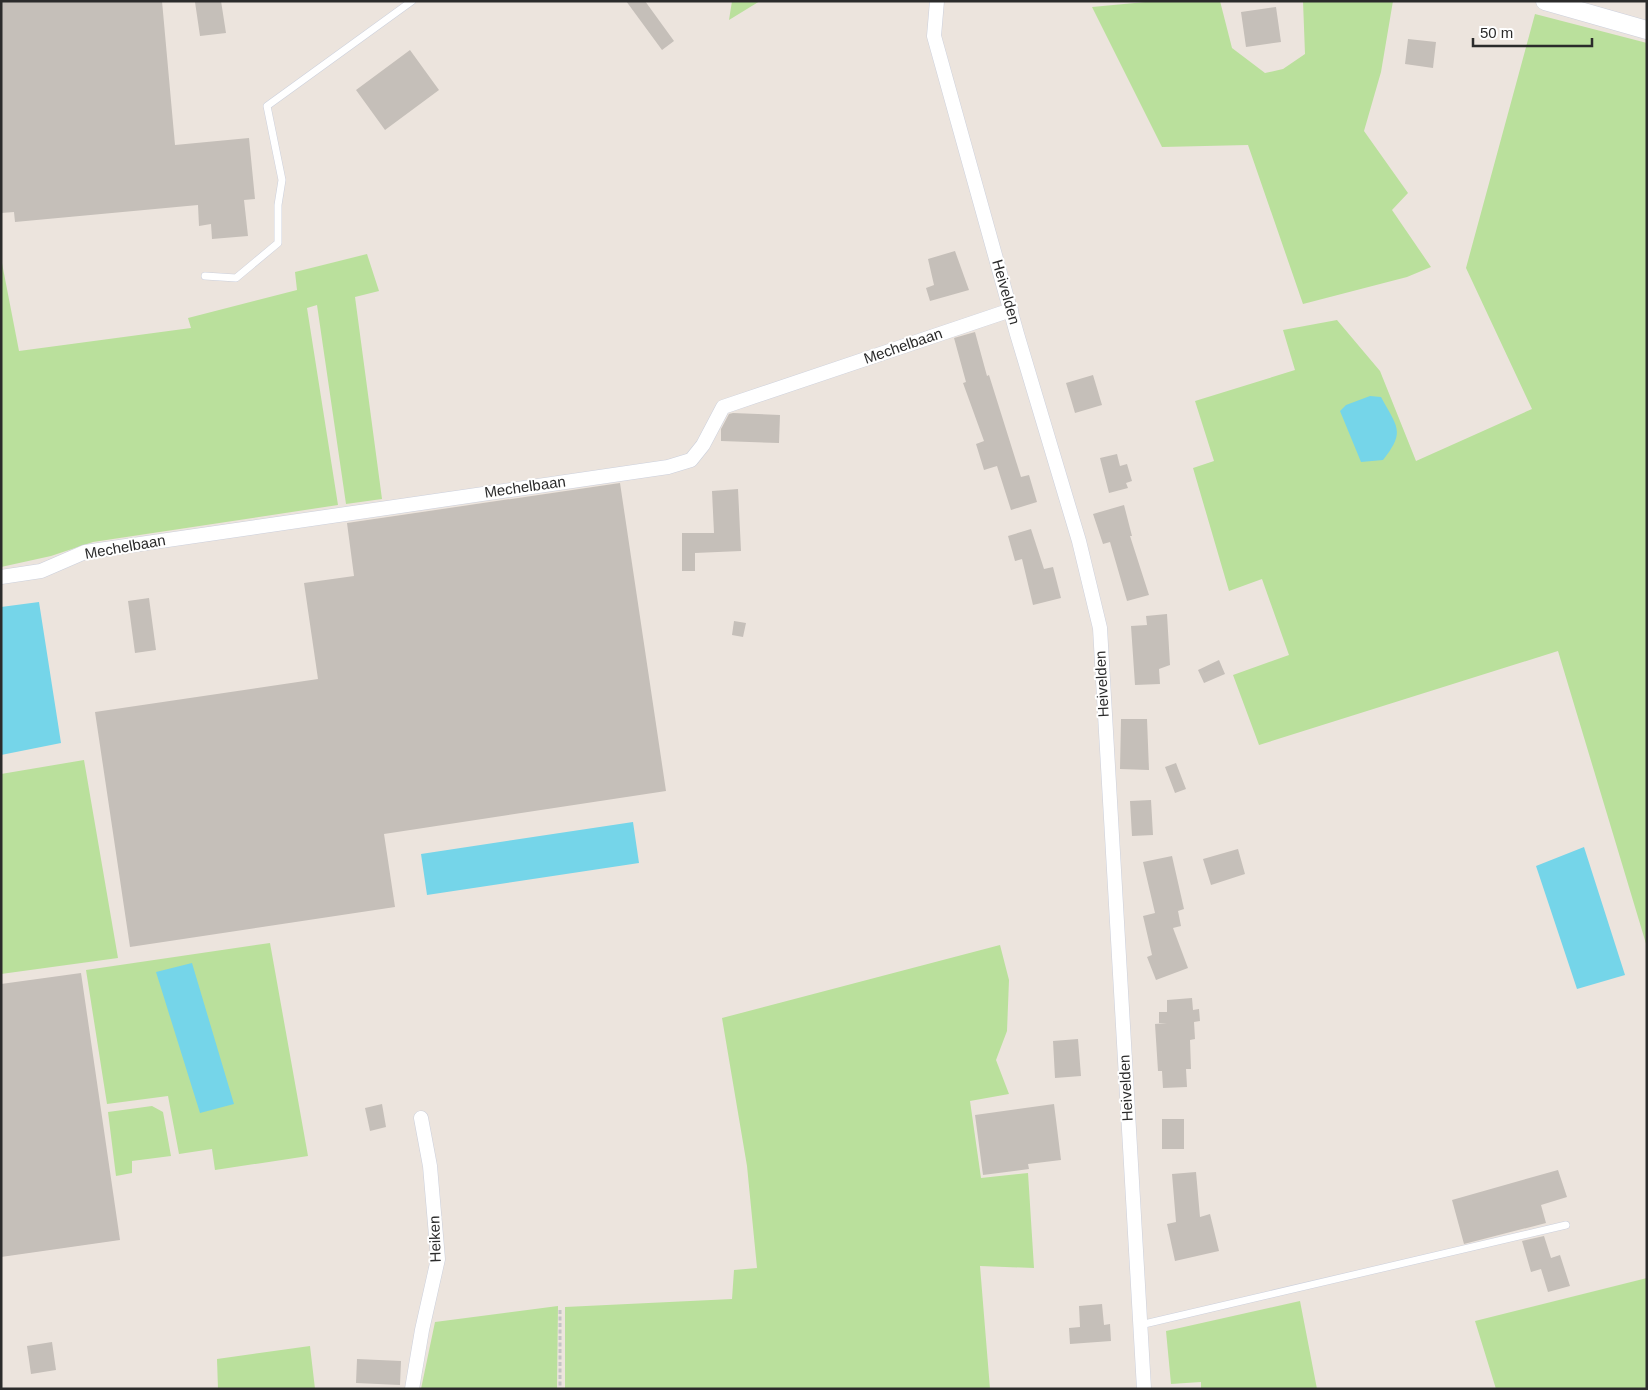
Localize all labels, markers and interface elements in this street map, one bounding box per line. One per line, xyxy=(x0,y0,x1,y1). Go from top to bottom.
scale bar xyxy=(1473,15,1592,47)
text: 50 m xyxy=(1480,24,1513,41)
street label: Heivelden xyxy=(989,257,1024,326)
street label: Mechelbaan xyxy=(861,324,944,367)
street label: Mechelbaan xyxy=(483,472,567,501)
street label: Mechelbaan xyxy=(83,531,167,562)
street label: Heivelden xyxy=(1091,650,1112,718)
street label: Heivelden xyxy=(1115,1054,1136,1122)
street label: Heiken xyxy=(425,1215,444,1263)

